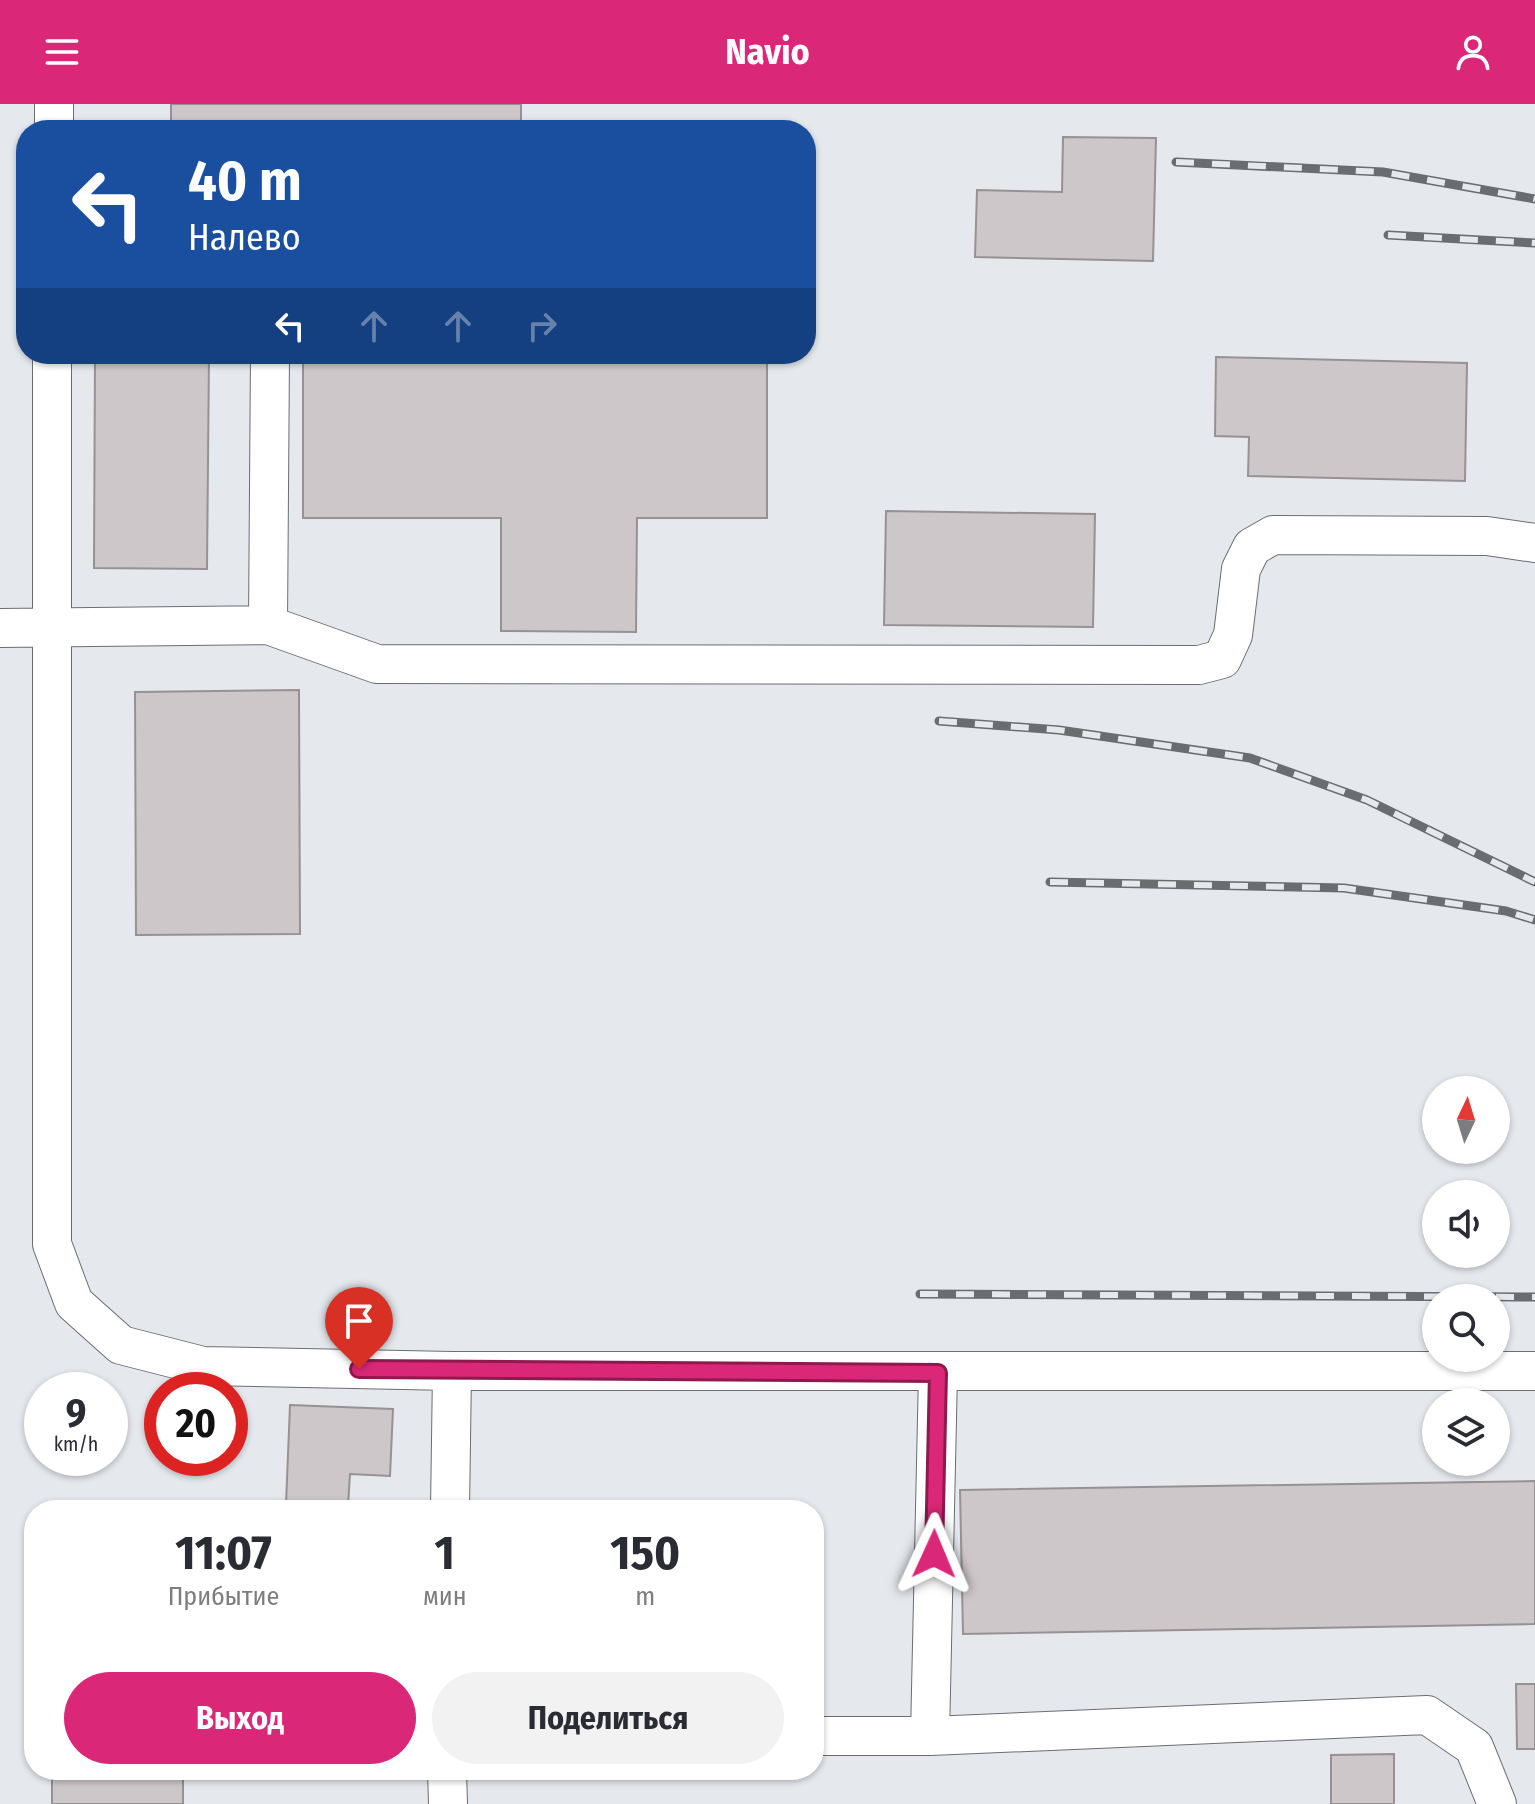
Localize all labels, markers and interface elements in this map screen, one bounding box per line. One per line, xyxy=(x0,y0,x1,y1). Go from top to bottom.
icon: menu xyxy=(40,30,84,74)
text: Navio xyxy=(725,30,810,74)
icon: person xyxy=(1451,30,1495,74)
text: 40 m xyxy=(188,148,302,215)
icon: left xyxy=(56,152,160,256)
text: Налево xyxy=(188,216,301,260)
icon: left xyxy=(268,304,312,348)
icon: ahead xyxy=(352,304,396,348)
icon: ahead xyxy=(436,304,480,348)
icon: right xyxy=(520,304,564,348)
north arrow xyxy=(1422,1076,1510,1164)
map controls xyxy=(1422,1076,1510,1476)
button: sound xyxy=(1422,1180,1510,1268)
button: search xyxy=(1422,1284,1510,1372)
pin xyxy=(325,1287,393,1369)
icon: arrive xyxy=(337,1299,381,1343)
speed limit sign: 20 xyxy=(144,1372,248,1476)
button: layers xyxy=(1422,1388,1510,1476)
text: 9 xyxy=(66,1390,86,1438)
text: km/h xyxy=(54,1432,98,1456)
position arrow xyxy=(892,1512,976,1596)
text: 11:07 xyxy=(175,1524,272,1582)
text: 1 xyxy=(435,1524,455,1582)
text: 150 xyxy=(610,1524,680,1582)
text: Прибытие xyxy=(168,1581,279,1612)
text: мин xyxy=(423,1581,467,1612)
text: m xyxy=(635,1581,655,1612)
button: Выход xyxy=(64,1672,416,1764)
button: Поделиться xyxy=(432,1672,784,1764)

